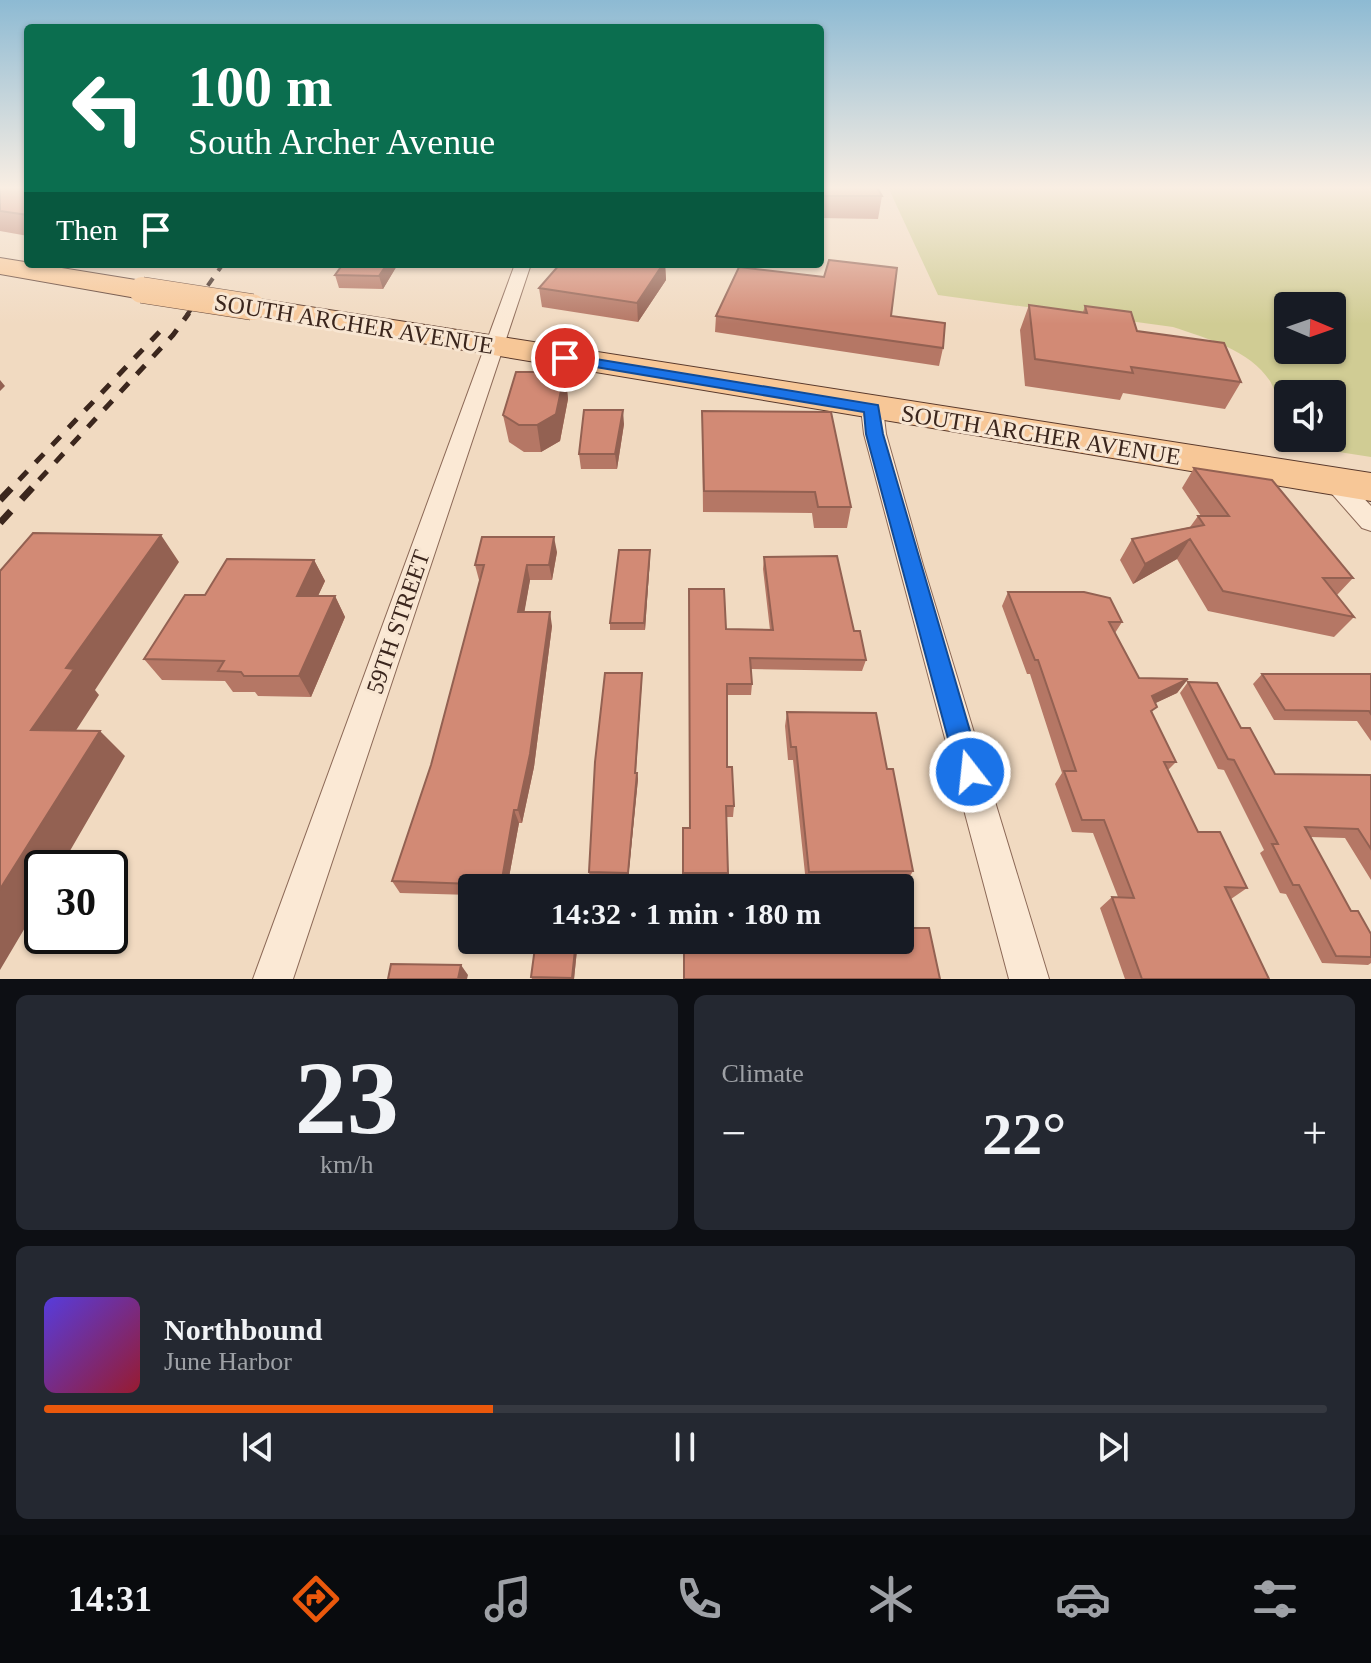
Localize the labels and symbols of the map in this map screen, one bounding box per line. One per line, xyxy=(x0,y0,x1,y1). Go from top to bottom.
street label: SOUTH ARCHER AVENUE xyxy=(213,289,495,359)
north arrow xyxy=(1274,292,1346,364)
pin xyxy=(531,324,599,392)
street label: SOUTH ARCHER AVENUE xyxy=(900,400,1182,470)
street label: 59TH STREET xyxy=(361,547,435,697)
position arrow xyxy=(928,730,1012,814)
speed limit sign: 30 xyxy=(24,850,128,954)

